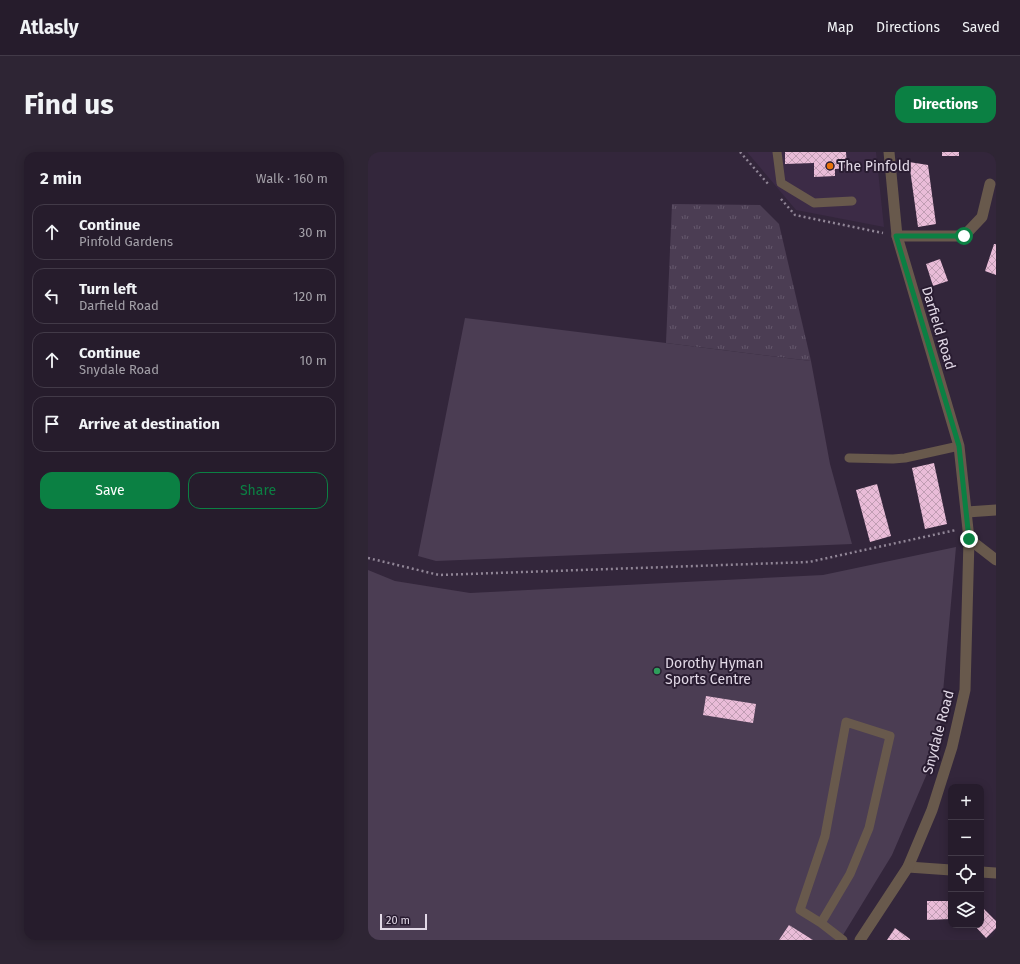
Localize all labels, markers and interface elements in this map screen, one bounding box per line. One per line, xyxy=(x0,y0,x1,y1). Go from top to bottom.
text: Atlasly xyxy=(20,16,79,39)
text: Map xyxy=(827,19,854,36)
text: Directions xyxy=(876,19,940,36)
text: Saved xyxy=(962,19,1000,36)
button: Directions xyxy=(895,86,996,123)
text: Find us xyxy=(24,88,114,121)
place label: The Pinfold xyxy=(838,158,910,175)
marker: The Pinfold xyxy=(825,161,835,171)
text: 2 min xyxy=(40,168,82,189)
text: Walk · 160 m xyxy=(256,171,328,186)
text: Continue xyxy=(79,216,140,234)
icon: ahead xyxy=(41,221,63,243)
text: 30 m xyxy=(299,225,327,240)
route start xyxy=(955,227,973,245)
text: Pinfold Gardens xyxy=(79,234,173,249)
text: Turn left xyxy=(79,280,137,298)
icon: left xyxy=(41,285,63,307)
street label: Darfield Road xyxy=(918,285,959,372)
text: 120 m xyxy=(293,289,327,304)
text: Darfield Road xyxy=(79,298,159,313)
text: Continue xyxy=(79,344,140,362)
icon: ahead xyxy=(41,349,63,371)
text: 10 m xyxy=(300,353,327,368)
text: Snydale Road xyxy=(79,362,159,377)
icon: arrive xyxy=(41,413,63,435)
text: Arrive at destination xyxy=(79,415,220,433)
button: Save xyxy=(40,472,180,509)
button: Share xyxy=(188,472,328,509)
route end xyxy=(960,530,978,548)
place label: Dorothy Hyman Sports Centre xyxy=(665,655,763,688)
marker: Dorothy Hyman Sports Centre xyxy=(652,666,662,676)
street label: Snydale Road xyxy=(919,688,958,776)
map controls xyxy=(948,784,984,928)
button: + xyxy=(948,784,984,820)
button: − xyxy=(948,820,984,856)
button: locate xyxy=(948,856,984,892)
button: layers xyxy=(948,892,984,928)
scale bar xyxy=(380,912,427,931)
text: 20 m xyxy=(386,914,410,927)

